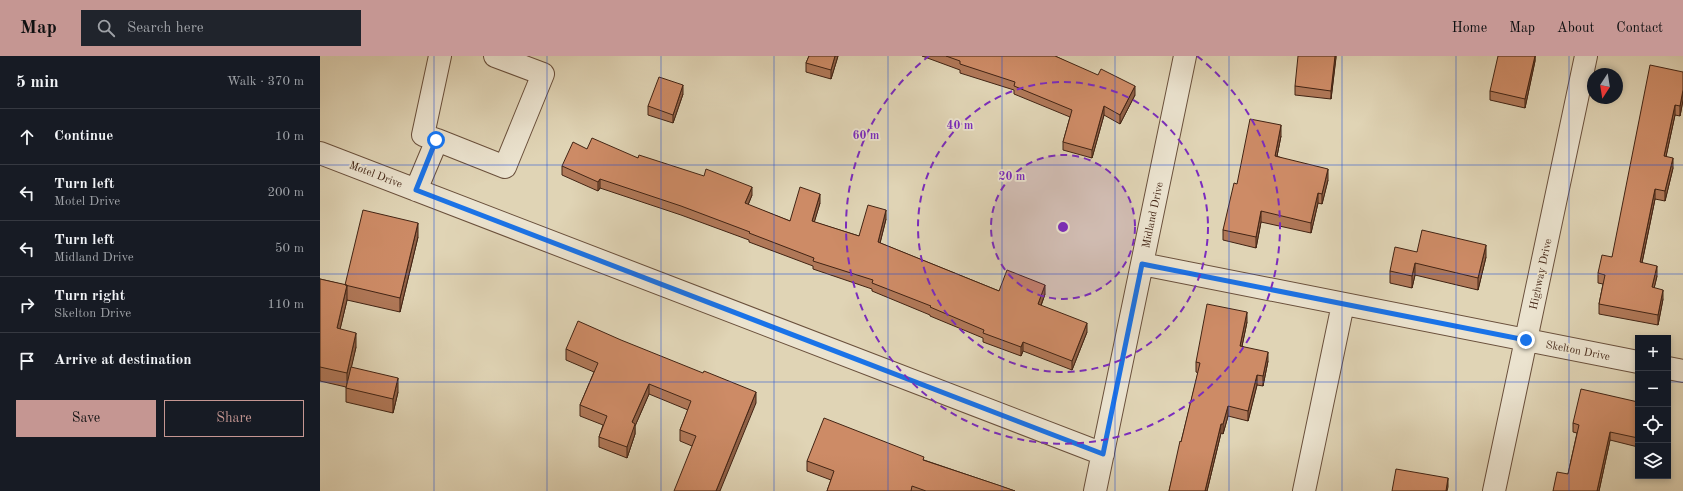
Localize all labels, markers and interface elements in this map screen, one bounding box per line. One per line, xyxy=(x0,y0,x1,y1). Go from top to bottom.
search box xyxy=(81,10,361,46)
icon: search xyxy=(95,17,117,39)
text: Map xyxy=(20,19,57,38)
text: Search here xyxy=(127,21,204,36)
text: Home xyxy=(1452,21,1487,35)
text: Map xyxy=(1509,21,1535,35)
text: About xyxy=(1557,21,1594,35)
text: Contact xyxy=(1616,21,1663,35)
north arrow xyxy=(1587,68,1623,104)
text: 5 min xyxy=(16,74,59,91)
text: Walk · 370 m xyxy=(227,75,304,88)
text: 40 m xyxy=(947,120,974,132)
icon: ahead xyxy=(16,126,38,148)
text: Continue xyxy=(54,129,113,144)
text: 10 m xyxy=(275,130,304,143)
text: 60 m xyxy=(853,130,880,142)
route start xyxy=(427,131,445,149)
street label: Motel Drive xyxy=(347,160,404,191)
text: 20 m xyxy=(999,171,1026,183)
text: Turn left xyxy=(54,177,114,192)
street label: Midland Drive xyxy=(1141,181,1166,249)
icon: left xyxy=(16,182,38,204)
text: 200 m xyxy=(267,186,304,199)
text: Motel Drive xyxy=(54,195,120,208)
centre of rings xyxy=(1056,220,1070,234)
text: Turn left xyxy=(54,233,114,248)
icon: left xyxy=(16,238,38,260)
street label: Highway Drive xyxy=(1529,238,1554,311)
text: 50 m xyxy=(275,242,304,255)
text: Midland Drive xyxy=(54,251,134,264)
text: Turn right xyxy=(54,289,125,304)
icon: right xyxy=(16,294,38,316)
text: 110 m xyxy=(267,298,304,311)
text: Skelton Drive xyxy=(54,307,131,320)
route end xyxy=(1517,331,1535,349)
map controls xyxy=(1635,335,1671,479)
button: + xyxy=(1635,335,1671,371)
street label: Skelton Drive xyxy=(1545,340,1611,363)
icon: arrive xyxy=(16,350,38,372)
text: Arrive at destination xyxy=(54,353,192,368)
button: − xyxy=(1635,371,1671,407)
button: Save xyxy=(16,400,156,437)
button: Share xyxy=(164,400,304,437)
button: locate xyxy=(1635,407,1671,443)
button: layers xyxy=(1635,443,1671,479)

